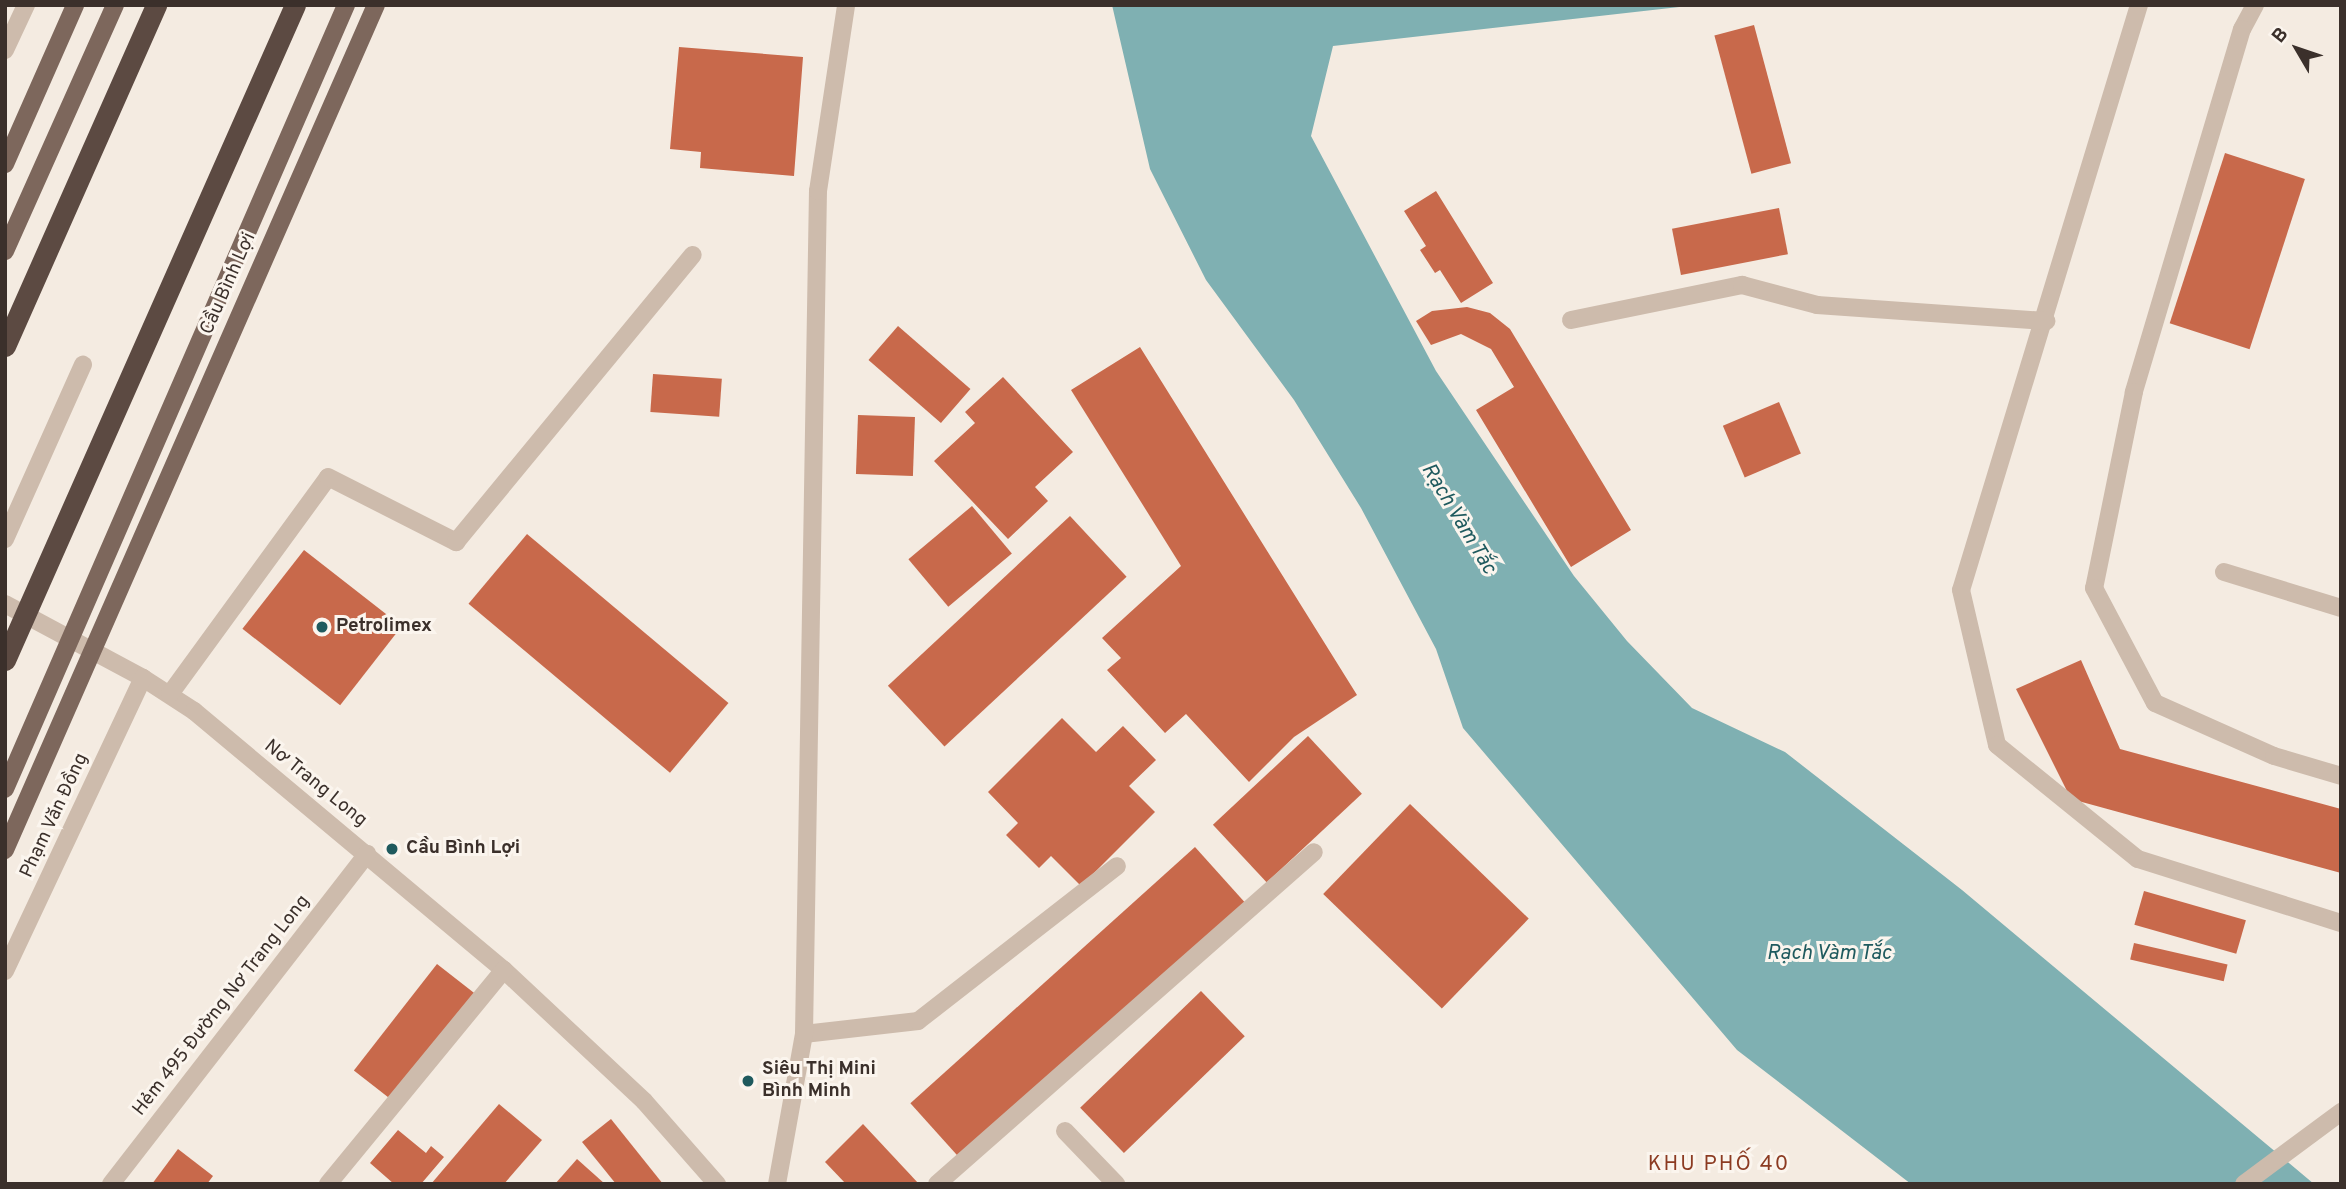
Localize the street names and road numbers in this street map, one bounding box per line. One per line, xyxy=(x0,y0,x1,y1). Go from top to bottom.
street label: Cầu Bình Lợi xyxy=(196,230,262,338)
street label: Nơ Trang Long xyxy=(259,735,371,833)
street label: Phạm Văn Đồng xyxy=(16,750,94,882)
street label: Hẻm 495 Đường Nơ Trang Long xyxy=(128,891,316,1121)

